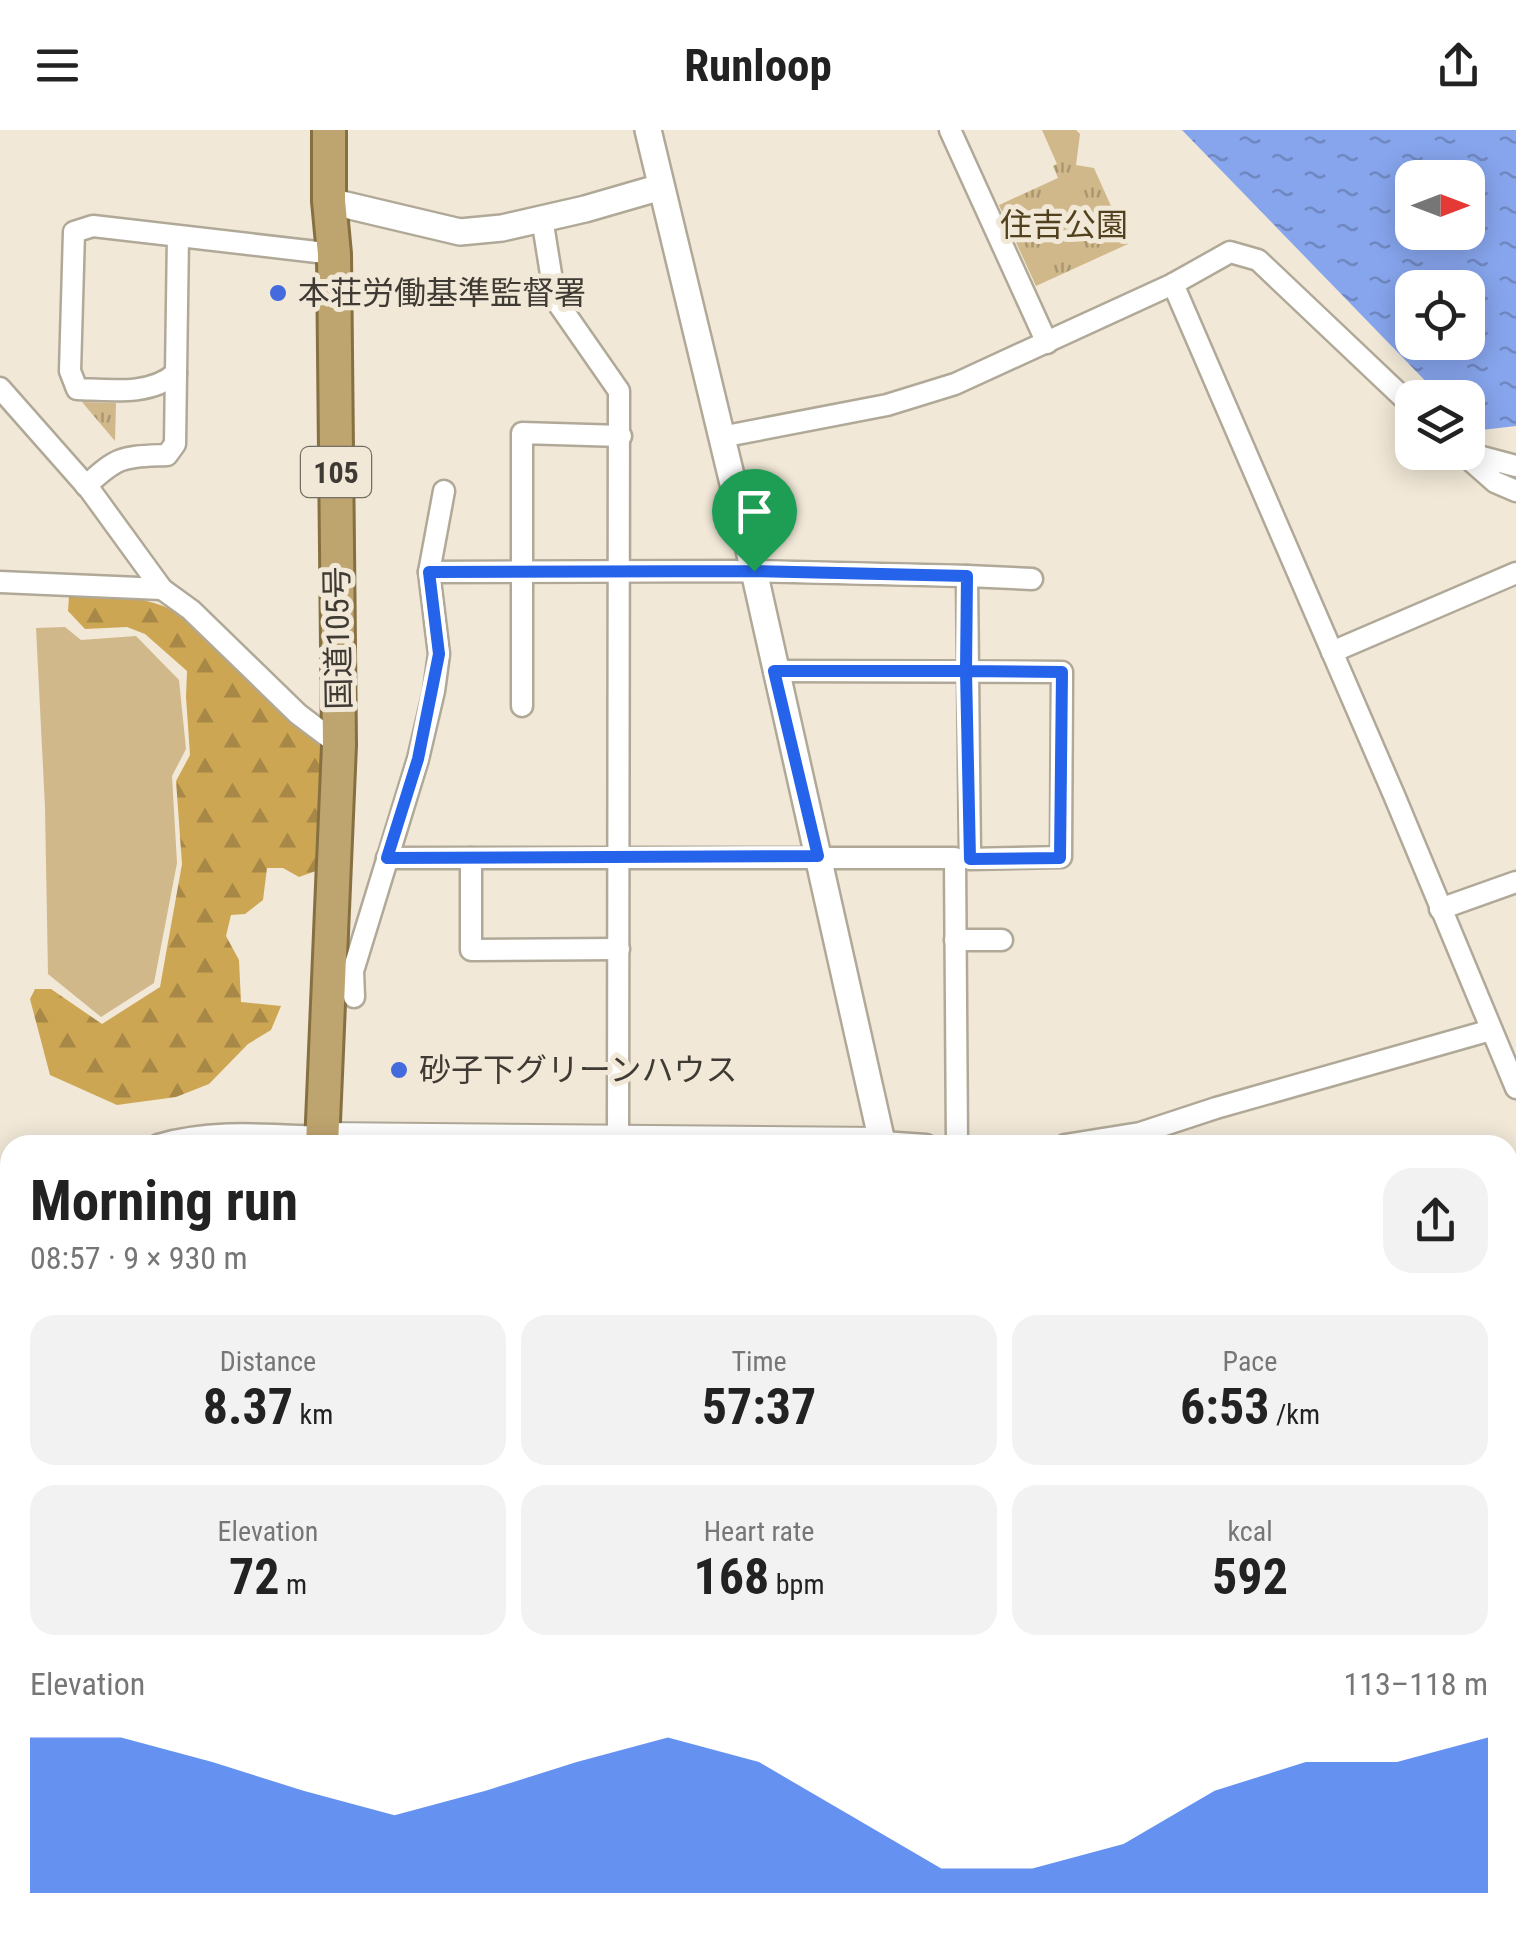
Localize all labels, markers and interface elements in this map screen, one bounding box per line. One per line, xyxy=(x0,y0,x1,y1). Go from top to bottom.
icon: menu xyxy=(30,38,85,93)
icon: share xyxy=(1431,38,1486,93)
text: Runloop xyxy=(684,39,832,92)
north arrow xyxy=(1395,160,1485,250)
map controls xyxy=(1395,160,1485,470)
park label: 住吉公園 xyxy=(1000,206,1128,244)
button: locate xyxy=(1395,270,1485,360)
place label: 本荘労働基準監督署 xyxy=(298,274,586,312)
marker: 本荘労働基準監督署 xyxy=(267,282,289,304)
button: layers xyxy=(1395,380,1485,470)
road number: 105 xyxy=(301,447,371,497)
pin xyxy=(712,469,797,572)
icon: arrive xyxy=(727,484,782,539)
street label: 国道105号 xyxy=(318,566,358,710)
place label: 砂子下グリーンハウス xyxy=(419,1051,737,1089)
marker: 砂子下グリーンハウス xyxy=(388,1059,410,1081)
button: share xyxy=(1383,1168,1488,1273)
text: Morning run xyxy=(30,1169,298,1233)
text: 08:57 · 9 × 930 m xyxy=(30,1239,248,1277)
text: Distance xyxy=(220,1345,316,1378)
text: Time xyxy=(731,1345,787,1378)
text: Pace xyxy=(1223,1345,1277,1378)
text: 8.37 xyxy=(203,1378,293,1436)
text: 57:37 xyxy=(702,1378,816,1436)
text: 6:53 xyxy=(1180,1378,1269,1436)
text: km xyxy=(293,1398,333,1431)
text: /km xyxy=(1269,1398,1320,1431)
text: Elevation xyxy=(218,1515,318,1548)
text: Heart rate xyxy=(704,1515,814,1548)
text: kcal xyxy=(1227,1515,1273,1548)
text: 72 xyxy=(229,1548,280,1606)
text: 168 xyxy=(694,1548,769,1606)
text: 592 xyxy=(1212,1548,1288,1606)
text: m xyxy=(280,1568,307,1601)
text: bpm xyxy=(769,1568,824,1601)
text: Elevation xyxy=(30,1665,145,1703)
text: 113–118 m xyxy=(1343,1665,1488,1703)

